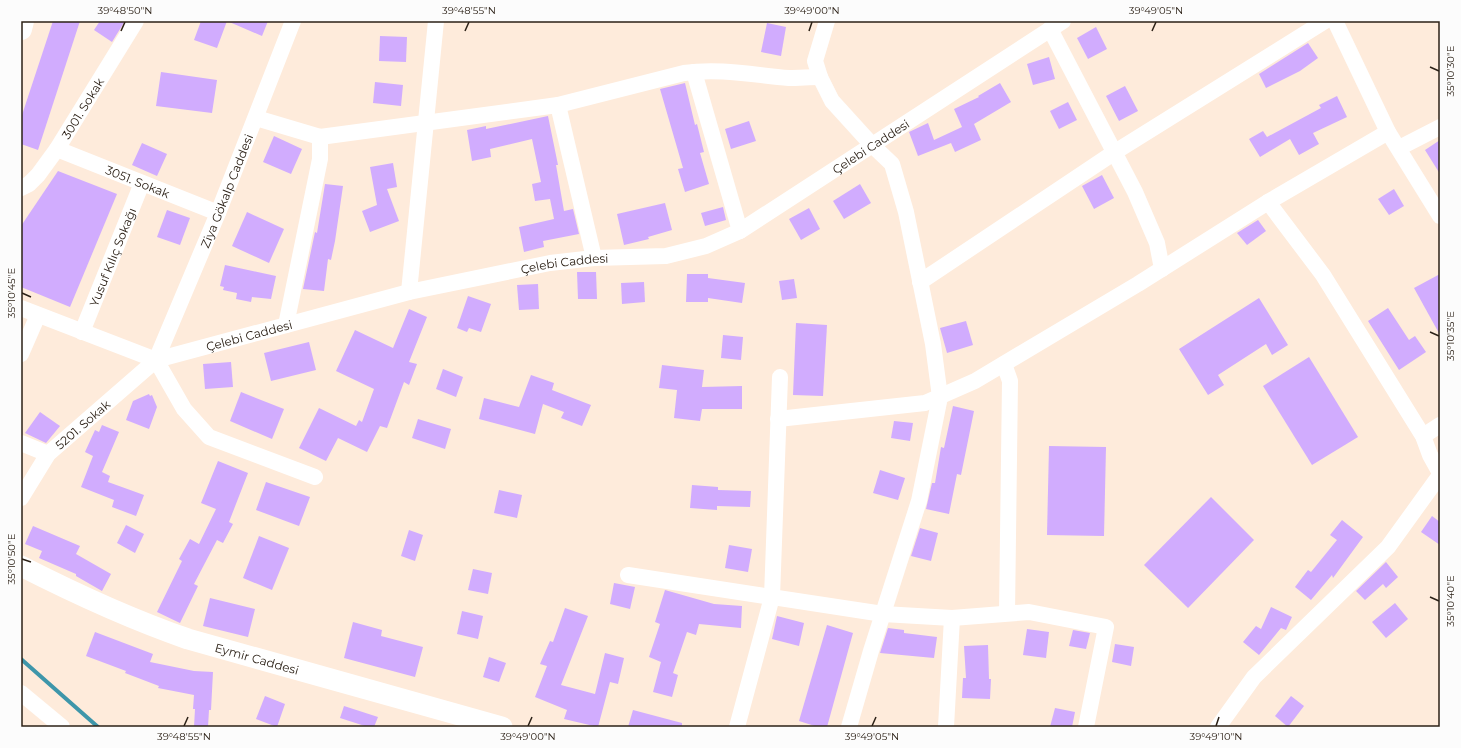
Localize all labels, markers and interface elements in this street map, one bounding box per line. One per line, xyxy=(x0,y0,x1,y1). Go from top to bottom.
text: 39°48'50"N xyxy=(98,4,152,17)
text: 39°48'55"N xyxy=(442,4,496,17)
text: 39°49'00"N xyxy=(784,4,840,17)
text: 39°49'05"N xyxy=(1129,4,1183,17)
text: 35°10'30"E xyxy=(1444,45,1457,96)
street label: 3001. Sokak xyxy=(58,74,107,141)
street label: Çelebi Caddesi xyxy=(829,116,912,177)
street label: Ziya Gökalp Caddesi xyxy=(197,132,256,250)
street label: 3051. Sokak xyxy=(104,162,173,201)
street label: Yusuf Kılıç Sokağı xyxy=(86,205,139,308)
street label: Çelebi Caddesi xyxy=(519,250,609,276)
text: 35°10'45"E xyxy=(5,268,18,318)
text: 35°10'35"E xyxy=(1444,311,1457,361)
street label: Çelebi Caddesi xyxy=(204,316,294,354)
street label: 5201. Sokak xyxy=(52,396,113,452)
text: 35°10'50"E xyxy=(5,533,18,584)
text: 35°10'40"E xyxy=(1444,575,1457,627)
street label: Eymir Caddesi xyxy=(213,639,301,677)
text: 39°48'55"N xyxy=(157,730,211,743)
text: 39°49'00"N xyxy=(500,730,556,743)
text: 39°49'05"N xyxy=(845,730,899,743)
text: 39°49'10"N xyxy=(1190,730,1242,743)

